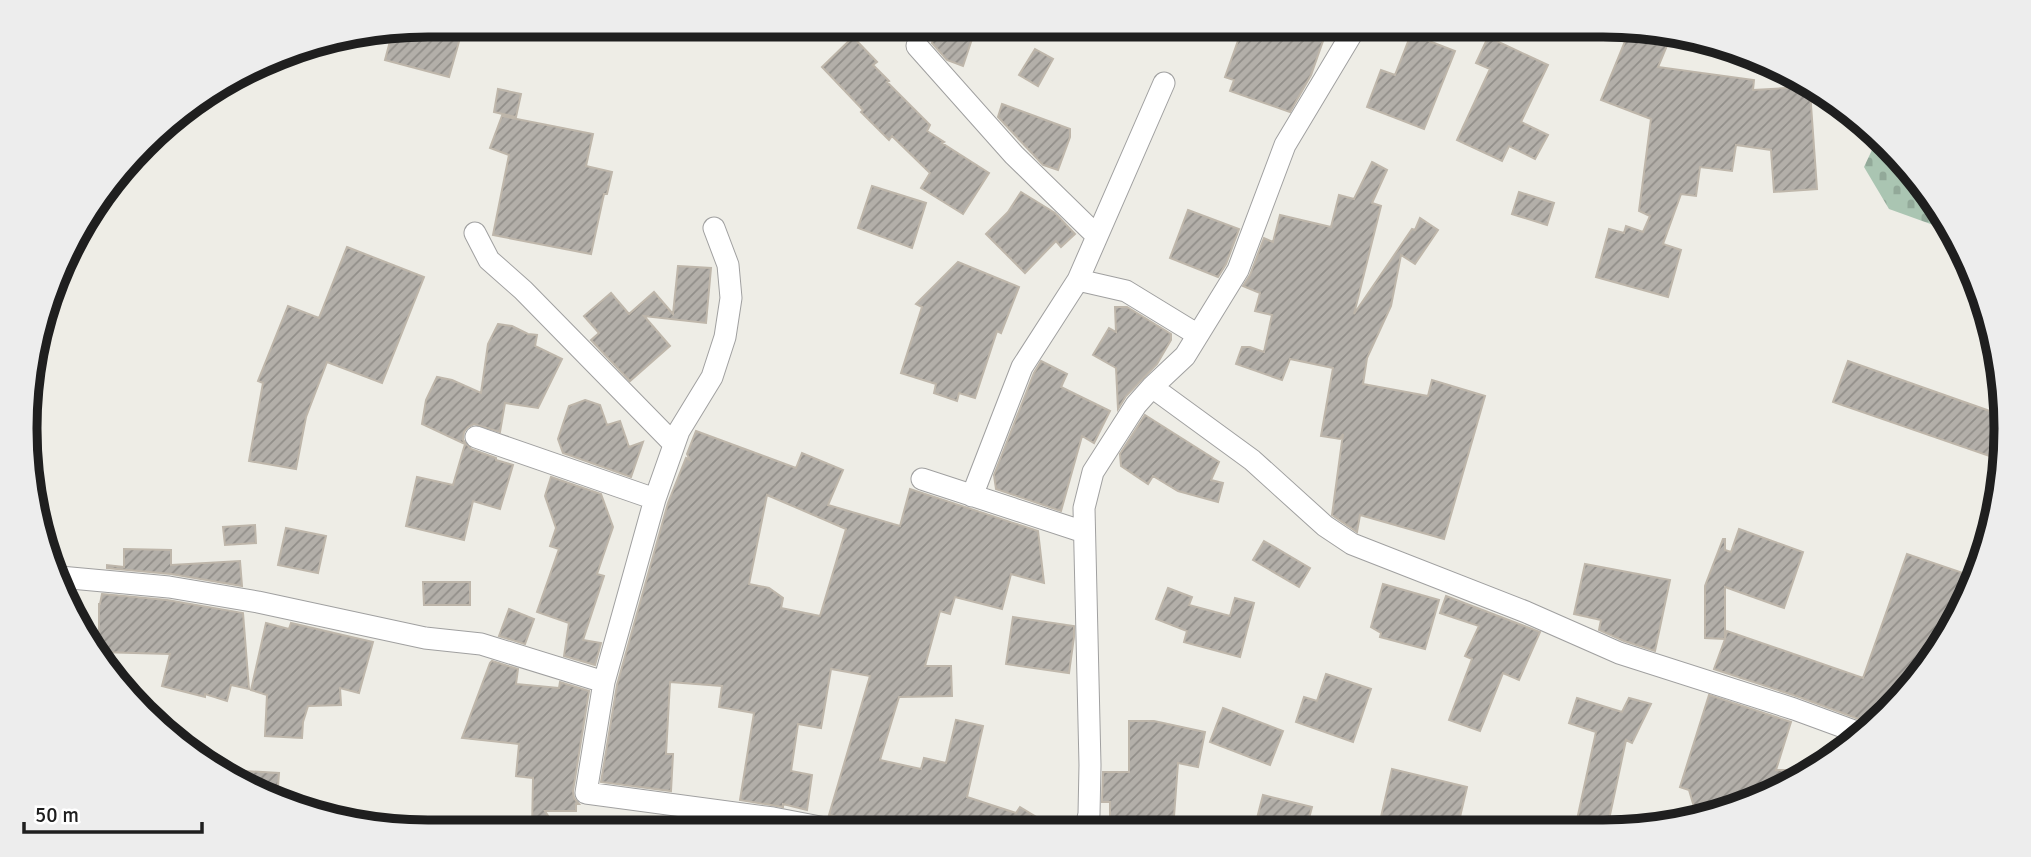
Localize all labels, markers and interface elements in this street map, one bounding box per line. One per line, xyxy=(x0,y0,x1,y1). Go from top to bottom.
scale bar xyxy=(24,790,203,834)
text: 50 m xyxy=(35,802,79,828)

